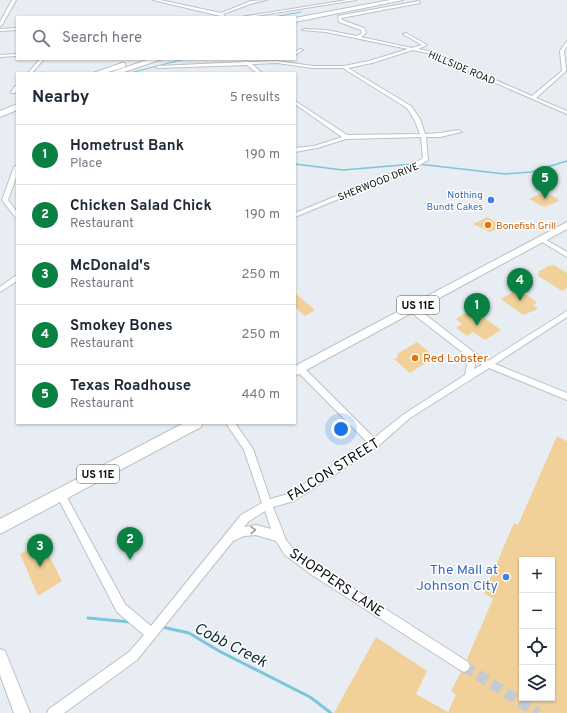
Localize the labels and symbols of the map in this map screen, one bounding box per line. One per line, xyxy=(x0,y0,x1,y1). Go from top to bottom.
street label: HILLSIDE ROAD xyxy=(426,48,497,88)
street label: SHERWOOD DRIVE xyxy=(336,160,421,205)
pin: 5 xyxy=(532,166,558,199)
place label: Nothing Bundt Cakes xyxy=(426,189,483,214)
marker: Nothing Bundt Cakes xyxy=(486,195,496,205)
marker: Bonefish Grill xyxy=(483,220,493,230)
place label: Bonefish Grill xyxy=(496,220,556,233)
pin: 4 xyxy=(507,268,533,301)
pin: 1 xyxy=(464,293,490,326)
road number: US 11E xyxy=(397,296,439,314)
place label: Red Lobster xyxy=(423,351,488,367)
marker: Red Lobster xyxy=(410,353,420,363)
your location xyxy=(331,419,351,439)
street label: FALCON STREET xyxy=(285,435,383,505)
road number: US 11E xyxy=(77,465,119,483)
one-way arrow xyxy=(250,526,256,534)
pin: 2 xyxy=(117,527,143,560)
pin: 3 xyxy=(27,534,53,567)
street label: SHOPPERS LANE xyxy=(286,545,387,621)
place label: The Mall at Johnson City xyxy=(416,562,498,595)
marker: The Mall at Johnson City xyxy=(501,572,511,582)
water label: Cobb Creek xyxy=(190,619,271,673)

